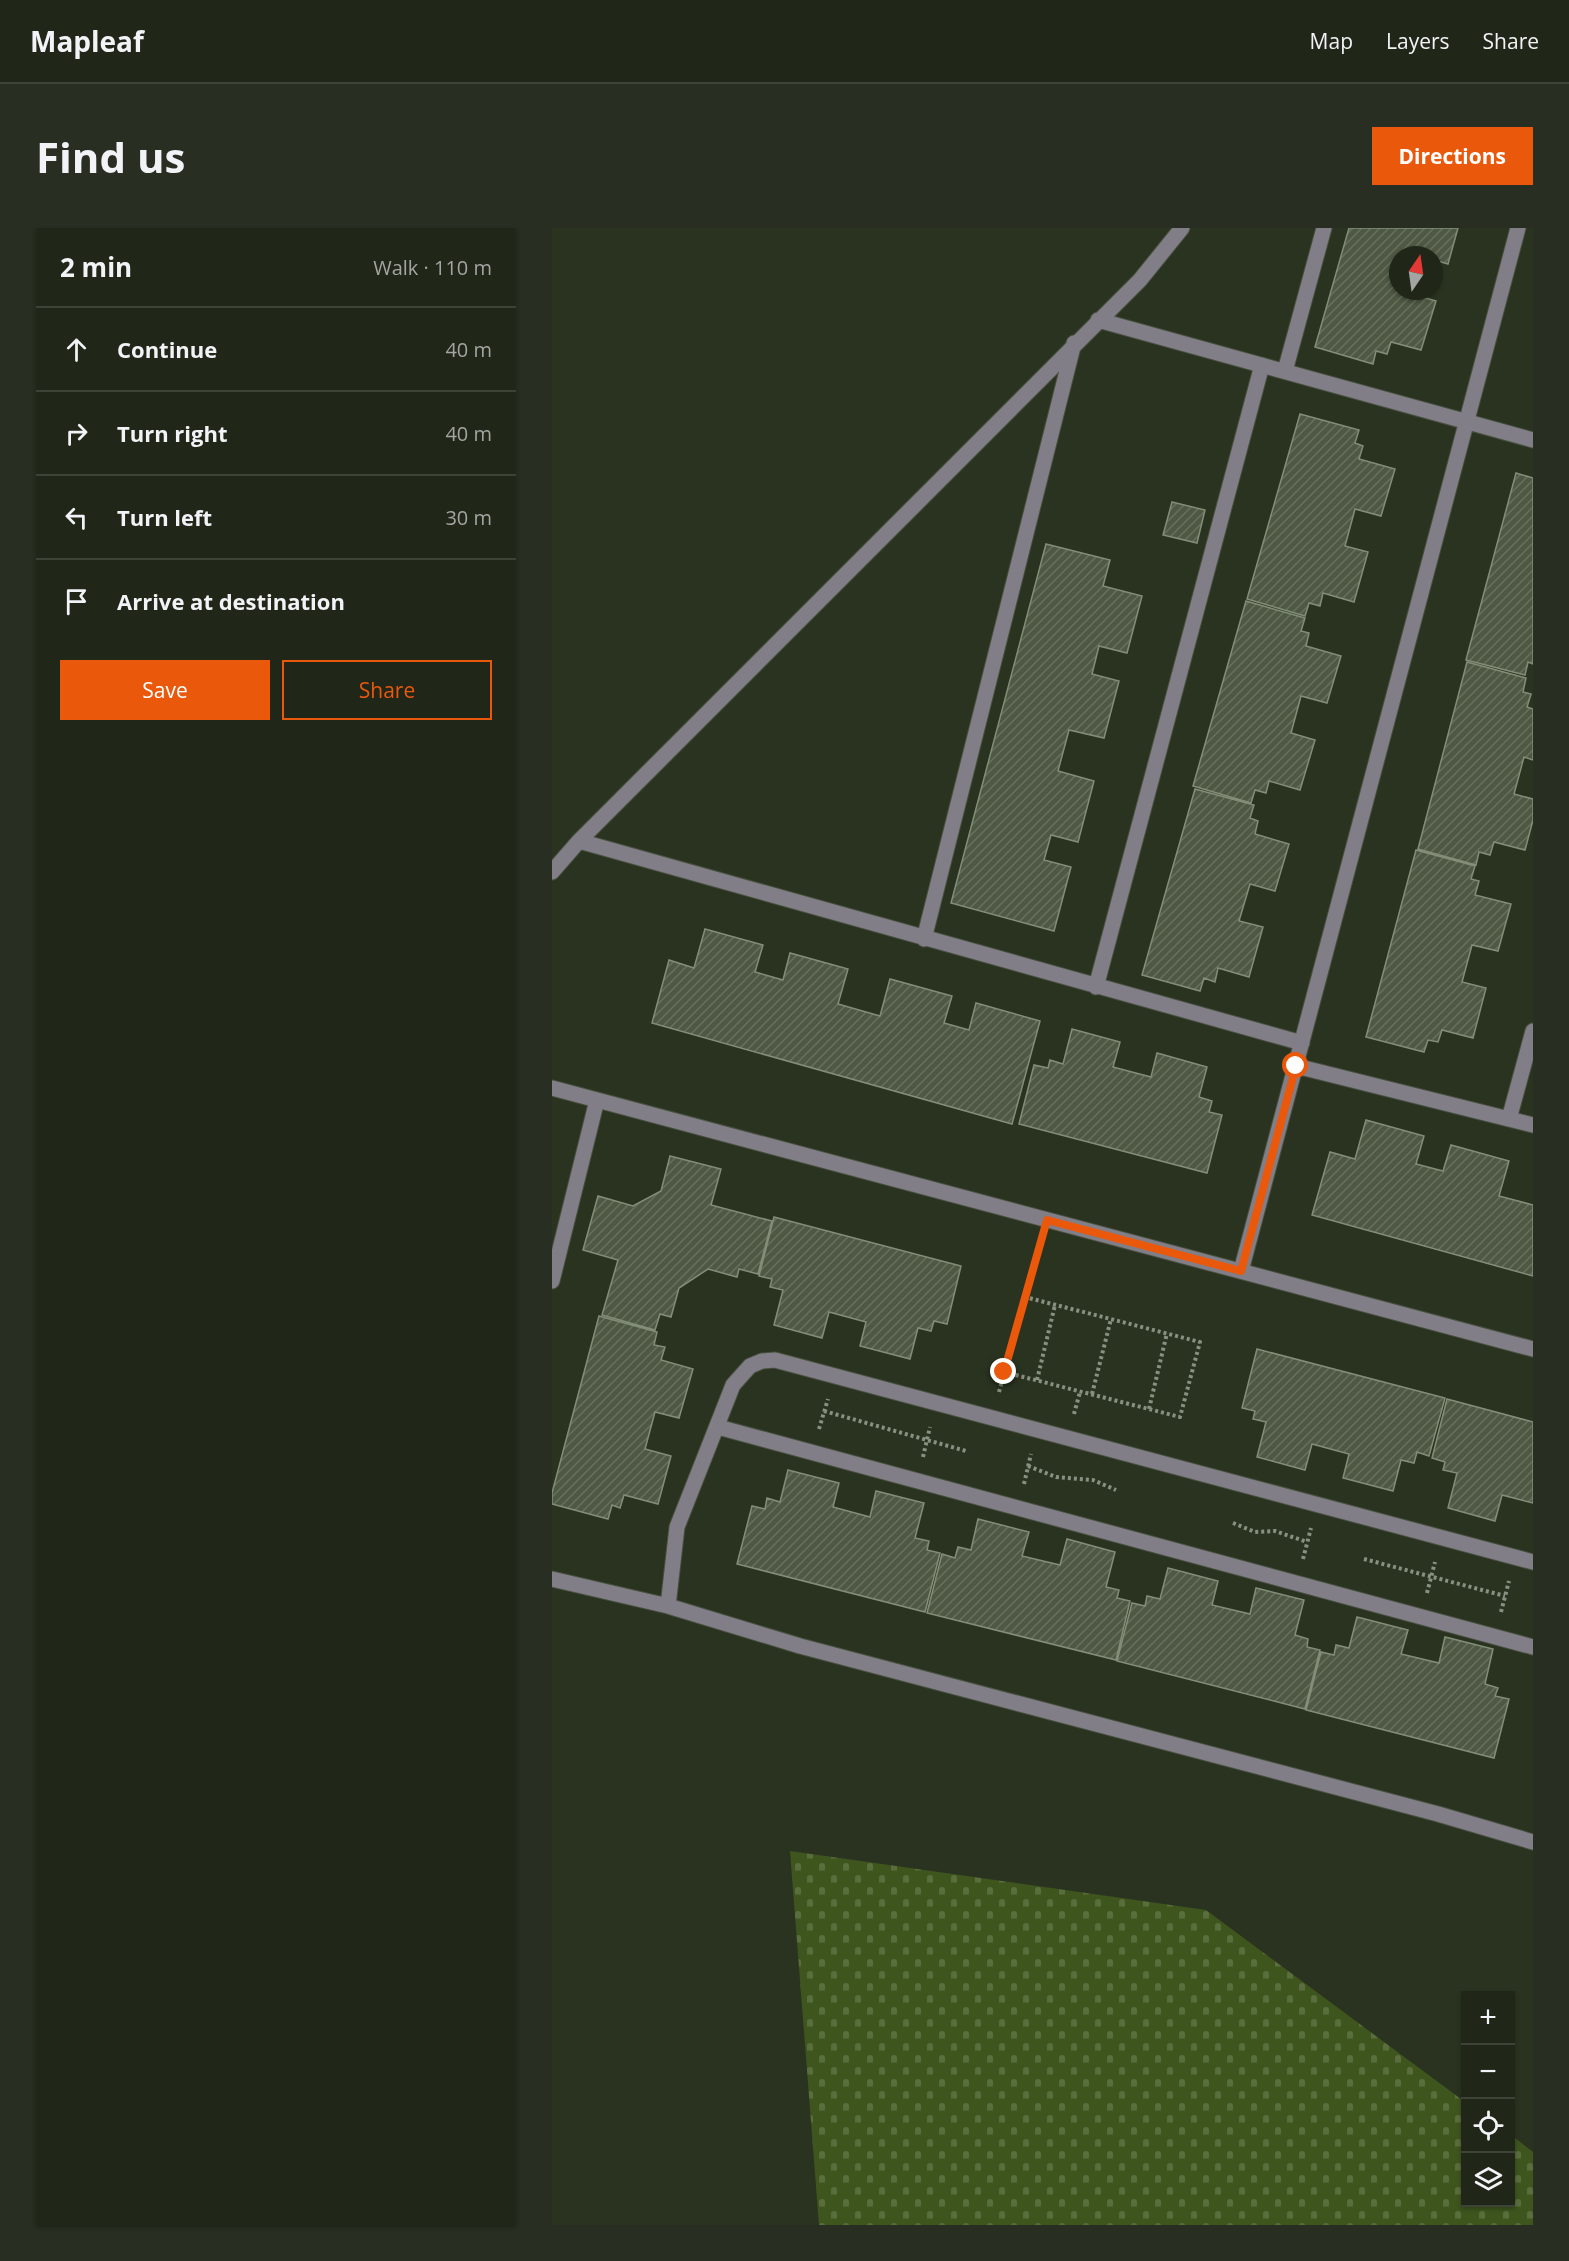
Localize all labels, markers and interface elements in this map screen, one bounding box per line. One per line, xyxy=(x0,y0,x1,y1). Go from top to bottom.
text: Mapleaf xyxy=(30,22,144,60)
text: Map xyxy=(1310,27,1353,55)
text: Layers xyxy=(1386,27,1450,55)
text: Share xyxy=(1483,27,1539,55)
button: Directions xyxy=(1372,127,1533,185)
text: Find us xyxy=(36,128,185,185)
north arrow xyxy=(1389,246,1443,300)
text: 2 min xyxy=(60,249,132,285)
text: Walk · 110 m xyxy=(373,254,492,281)
icon: ahead xyxy=(60,333,93,366)
text: Continue xyxy=(117,334,217,364)
text: 40 m xyxy=(445,336,492,363)
icon: right xyxy=(60,417,93,450)
text: Turn right xyxy=(117,418,228,448)
text: 40 m xyxy=(445,420,492,447)
icon: left xyxy=(60,501,93,534)
text: Turn left xyxy=(117,502,212,532)
text: 30 m xyxy=(445,504,492,531)
icon: arrive xyxy=(60,585,93,618)
text: Arrive at destination xyxy=(117,586,345,616)
button: Save xyxy=(60,660,270,720)
button: Share xyxy=(282,660,492,720)
route start xyxy=(1282,1052,1308,1078)
route end xyxy=(990,1358,1016,1384)
map controls xyxy=(1461,1991,1515,2207)
button: + xyxy=(1461,1991,1515,2045)
button: − xyxy=(1461,2045,1515,2099)
button: locate xyxy=(1461,2099,1515,2153)
button: layers xyxy=(1461,2153,1515,2207)

